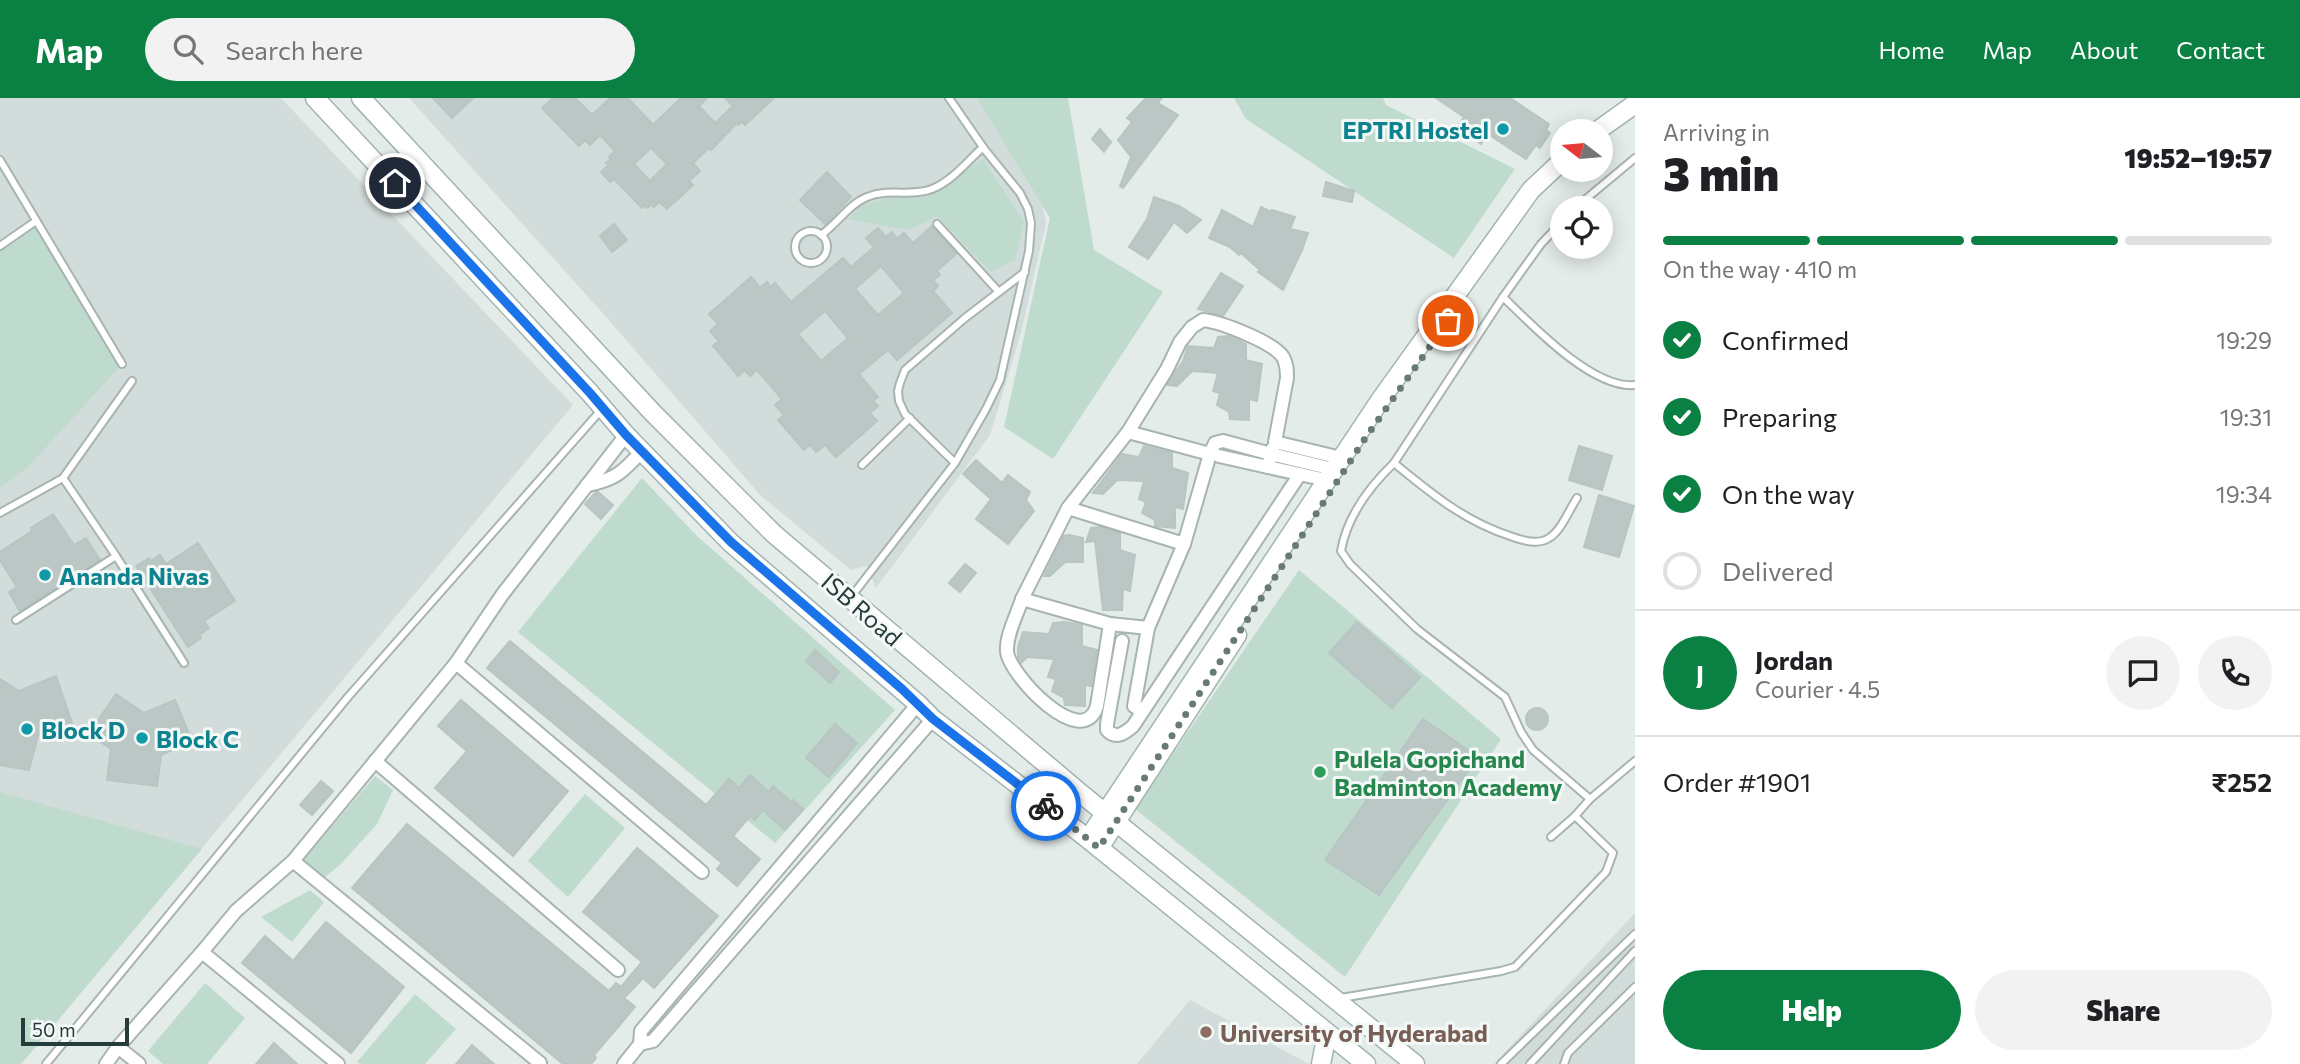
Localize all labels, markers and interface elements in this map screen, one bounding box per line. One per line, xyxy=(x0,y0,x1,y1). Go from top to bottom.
search box xyxy=(145,18,635,81)
text: Map xyxy=(35,29,103,70)
icon: search xyxy=(169,30,207,68)
text: Search here xyxy=(225,34,363,65)
text: Home xyxy=(1879,35,1945,64)
text: Map xyxy=(1983,35,2032,64)
text: About xyxy=(2070,35,2138,64)
text: Contact xyxy=(2176,35,2265,64)
place label: EPTRI Hostel xyxy=(1343,115,1489,144)
text: Arriving in xyxy=(1663,118,1770,146)
north arrow xyxy=(1550,119,1614,182)
map controls xyxy=(1550,119,1613,259)
marker: EPTRI Hostel xyxy=(1495,121,1511,137)
text: 19:52–19:57 xyxy=(2124,142,2272,173)
text: 3 min xyxy=(1663,144,1779,200)
pin xyxy=(365,153,425,213)
icon: home xyxy=(376,164,414,202)
button: locate xyxy=(1550,196,1613,259)
text: On the way · 410 m xyxy=(1663,255,1857,283)
pin xyxy=(1418,291,1478,351)
icon: bag xyxy=(1429,302,1467,340)
icon: check xyxy=(1663,321,1701,359)
text: Confirmed xyxy=(1722,324,1849,355)
text: 19:29 xyxy=(2216,326,2272,354)
icon: check xyxy=(1663,398,1701,436)
text: Preparing xyxy=(1722,401,1837,432)
text: 19:31 xyxy=(2220,403,2272,431)
icon: check xyxy=(1663,475,1701,513)
text: On the way xyxy=(1722,478,1855,509)
text: 19:34 xyxy=(2216,480,2272,508)
text: Delivered xyxy=(1722,555,1833,586)
place label: Ananda Nivas xyxy=(59,561,209,590)
street label: ISB Road xyxy=(816,566,908,652)
marker: Ananda Nivas xyxy=(37,567,53,583)
button: chat xyxy=(2106,636,2180,710)
button: phone xyxy=(2198,636,2272,710)
text: Jordan xyxy=(1755,644,1833,675)
text: J xyxy=(1696,658,1704,689)
text: Courier · 4.5 xyxy=(1755,675,1880,703)
place label: Block D xyxy=(41,715,125,744)
marker: Block D xyxy=(19,721,35,737)
place label: Block C xyxy=(156,724,239,753)
marker: Block C xyxy=(134,730,150,746)
place label: Pulela Gopichand Badminton Academy xyxy=(1334,744,1562,801)
marker: Pulela Gopichand Badminton Academy xyxy=(1312,764,1328,780)
text: Order #1901 xyxy=(1663,766,1811,797)
text: ₹252 xyxy=(2211,766,2272,797)
courier xyxy=(1011,771,1081,841)
icon: bike xyxy=(1027,787,1065,825)
button: Help xyxy=(1663,970,1961,1050)
button: Share xyxy=(1975,970,2272,1050)
scale bar xyxy=(21,1015,130,1047)
text: 50 m xyxy=(32,1018,76,1041)
place label: University of Hyderabad xyxy=(1220,1018,1488,1047)
marker: University of Hyderabad xyxy=(1198,1024,1214,1040)

